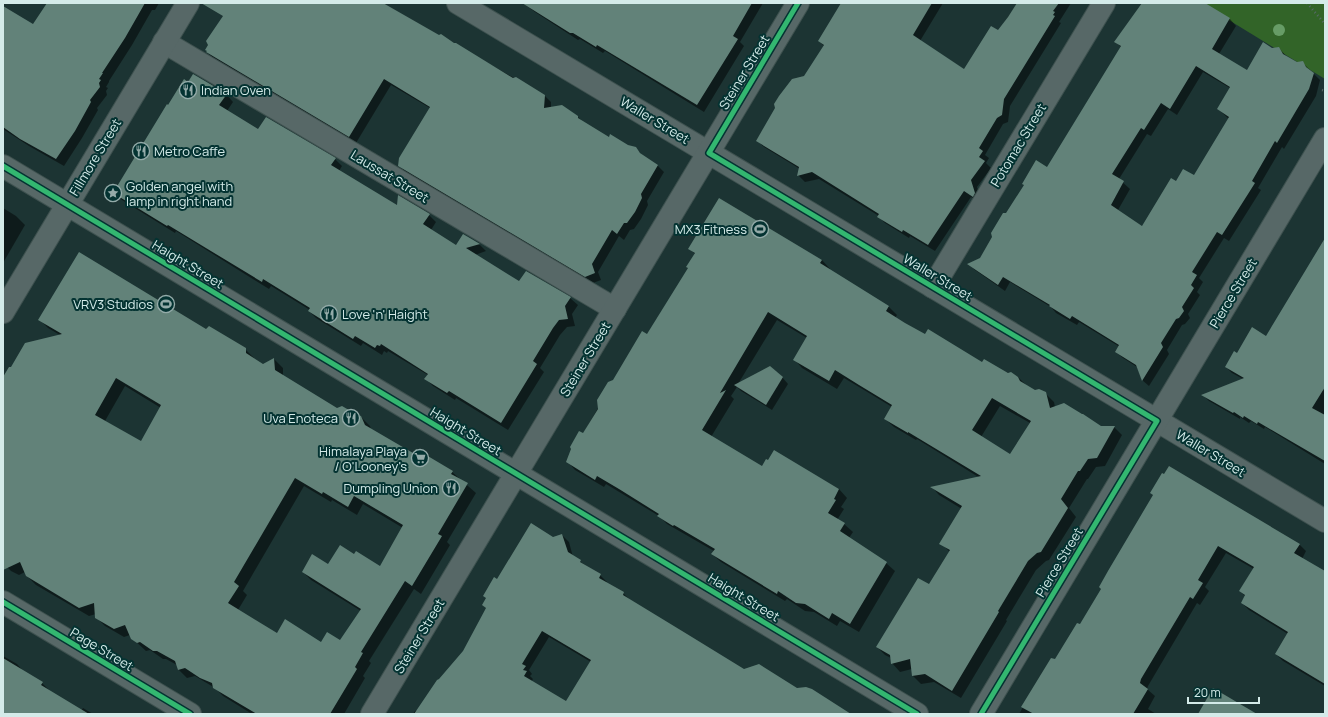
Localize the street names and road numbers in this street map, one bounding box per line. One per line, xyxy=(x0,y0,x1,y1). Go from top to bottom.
street label: Steiner Street xyxy=(715,31,773,113)
street label: Waller Street xyxy=(617,92,693,148)
street label: Potomac Street xyxy=(986,100,1050,190)
street label: Fillmore Street xyxy=(65,115,125,199)
street label: Laussat Street xyxy=(347,146,433,206)
street label: Haight Street xyxy=(149,236,227,292)
street label: Waller Street xyxy=(900,249,976,305)
street label: Pierce Street xyxy=(1205,255,1261,331)
street label: Steiner Street xyxy=(556,318,614,400)
street label: Haight Street xyxy=(427,403,505,459)
street label: Waller Street xyxy=(1173,425,1249,481)
street label: Pierce Street xyxy=(1031,524,1087,600)
street label: Haight Street xyxy=(705,569,783,625)
street label: Steiner Street xyxy=(390,595,448,677)
street label: Page Street xyxy=(67,623,137,675)

